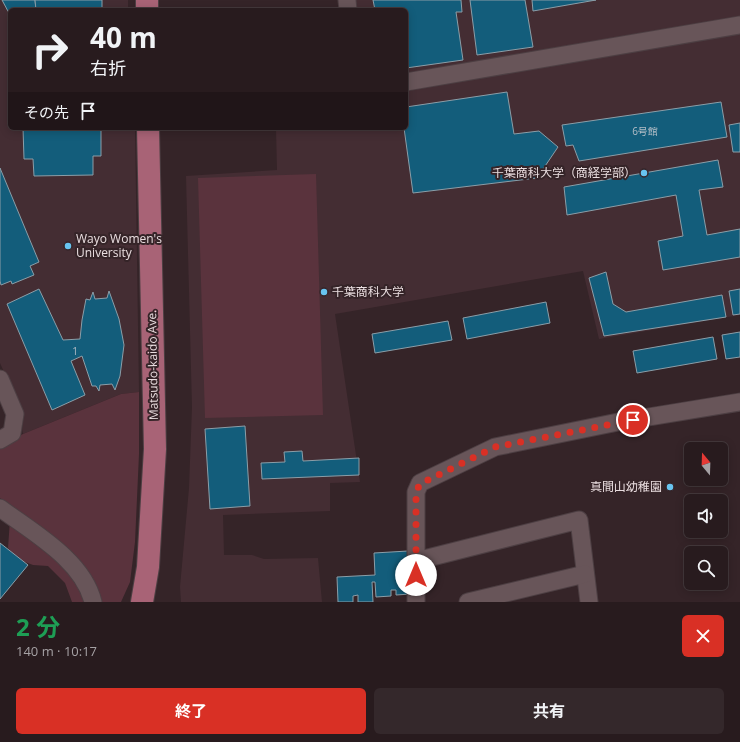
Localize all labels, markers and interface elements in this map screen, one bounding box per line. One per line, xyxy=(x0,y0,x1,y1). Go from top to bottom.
text: 40 m xyxy=(90,18,157,56)
icon: right xyxy=(24,24,76,76)
text: 右折 xyxy=(90,56,126,80)
icon: arrive xyxy=(77,100,99,122)
text: その先 xyxy=(24,102,69,122)
house number: 6号館 xyxy=(632,124,658,138)
place label: 千葉商科大学（商経学部） xyxy=(492,164,636,181)
marker: 千葉商科大学（商経学部） xyxy=(639,168,649,178)
place label: Wayo Women's University xyxy=(76,230,162,261)
marker: Wayo Women's University xyxy=(63,241,73,251)
place label: 千葉商科大学 xyxy=(332,283,404,300)
marker: 千葉商科大学 xyxy=(319,287,329,297)
street label: Matsudo-kaido Ave. xyxy=(143,310,162,420)
house number: 1 xyxy=(72,344,78,358)
pin xyxy=(616,403,650,437)
icon: arrive xyxy=(622,409,644,431)
north arrow xyxy=(684,442,728,486)
map controls xyxy=(684,442,728,590)
place label: 真間山幼稚園 xyxy=(590,478,662,495)
marker: 真間山幼稚園 xyxy=(665,482,675,492)
button: sound xyxy=(684,494,728,538)
button: search xyxy=(684,546,728,590)
position arrow xyxy=(395,554,437,596)
text: 2 分 xyxy=(16,610,60,643)
button: close xyxy=(682,615,724,657)
text: 140 m · 10:17 xyxy=(16,642,97,660)
button: 終了 xyxy=(16,688,366,734)
button: 共有 xyxy=(374,688,724,734)

